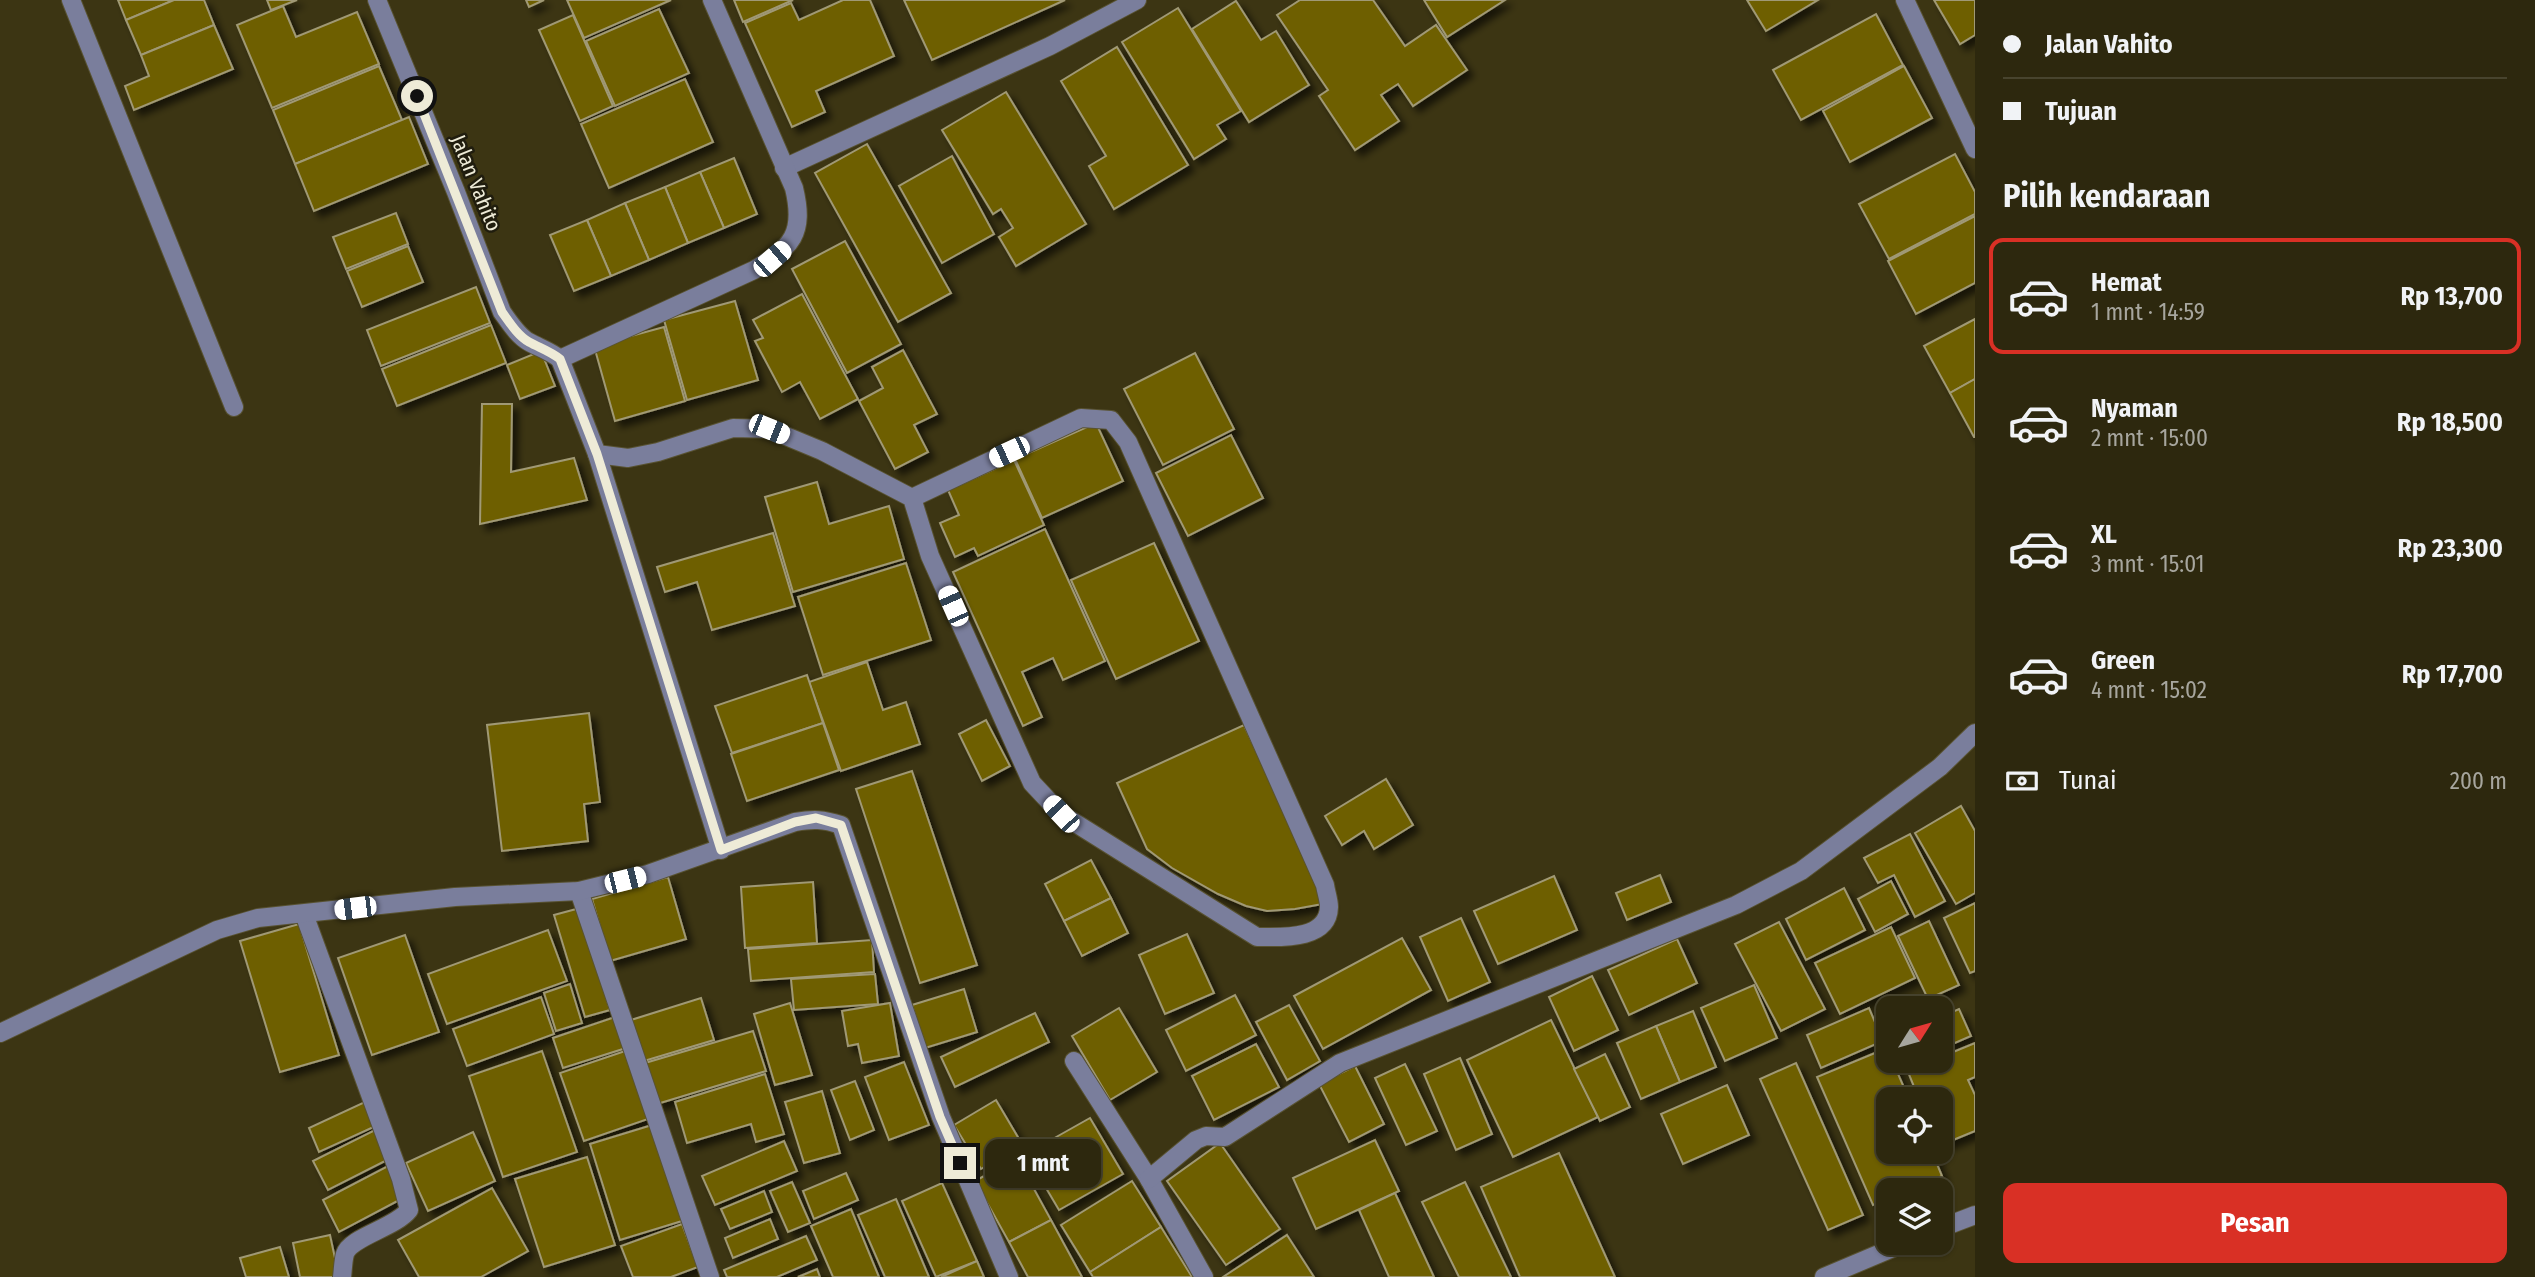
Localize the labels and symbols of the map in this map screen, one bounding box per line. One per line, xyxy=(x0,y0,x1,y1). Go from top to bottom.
route start xyxy=(401,80,433,112)
street label: Jalan Vahito xyxy=(445,131,507,235)
car xyxy=(750,237,795,281)
car xyxy=(746,411,793,447)
car xyxy=(986,434,1033,470)
car xyxy=(935,583,972,629)
car xyxy=(1039,791,1084,837)
car xyxy=(603,865,648,895)
car xyxy=(333,895,378,921)
north arrow xyxy=(1876,996,1953,1073)
callout: 1 mnt xyxy=(984,1138,1100,1188)
route end xyxy=(944,1147,976,1179)

